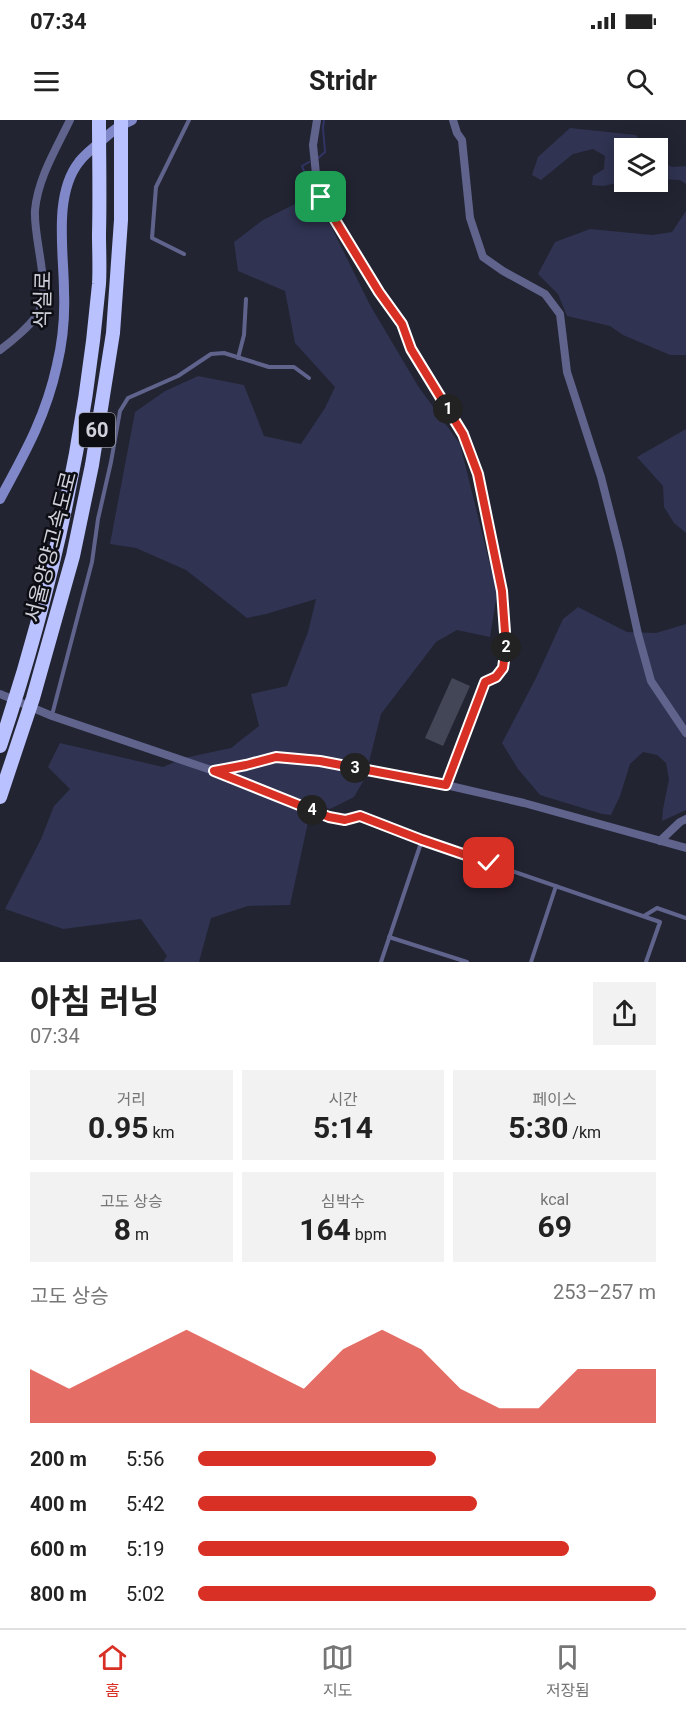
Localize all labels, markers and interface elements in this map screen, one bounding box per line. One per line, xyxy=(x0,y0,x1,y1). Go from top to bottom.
text: 07:34 xyxy=(30,9,87,34)
icon: menu xyxy=(30,65,63,98)
text: Stridr xyxy=(309,65,377,97)
icon: search xyxy=(623,65,656,98)
map controls xyxy=(614,138,668,192)
button: layers xyxy=(614,138,668,192)
pin xyxy=(295,171,346,222)
icon: arrive xyxy=(304,180,337,213)
street label: 석실로 xyxy=(30,271,56,329)
pin: 1 xyxy=(433,394,463,424)
text: 1 xyxy=(443,399,453,418)
road number: 60 xyxy=(79,413,115,447)
street label: 서울양양고속도로 xyxy=(21,469,81,625)
pin: 2 xyxy=(491,632,521,662)
text: 2 xyxy=(501,637,511,656)
pin: 3 xyxy=(340,753,370,783)
text: 3 xyxy=(350,758,360,777)
pin: 4 xyxy=(297,795,327,825)
text: 4 xyxy=(307,800,317,819)
pin xyxy=(463,837,514,888)
icon: check xyxy=(472,846,505,879)
text: 아침 러닝 xyxy=(30,982,160,1021)
button: share xyxy=(593,982,656,1045)
text: 07:34 xyxy=(30,1024,80,1048)
text: 거리 xyxy=(117,1090,146,1109)
text: 시간 xyxy=(328,1090,358,1109)
text: 페이스 xyxy=(533,1090,577,1109)
text: 0.95 xyxy=(88,1110,148,1145)
text: 5:14 xyxy=(313,1110,373,1145)
text: 5:30 xyxy=(508,1110,568,1145)
text: km xyxy=(148,1123,175,1142)
text: /km xyxy=(568,1123,601,1142)
text: kcal xyxy=(540,1190,569,1209)
text: 고도 상승 xyxy=(100,1192,163,1211)
text: 심박수 xyxy=(321,1192,365,1211)
text: 69 xyxy=(537,1209,572,1244)
text: 8 xyxy=(114,1212,131,1247)
text: 164 xyxy=(299,1212,351,1247)
text: m xyxy=(131,1225,149,1244)
text: bpm xyxy=(351,1225,387,1244)
text: 253–257 m xyxy=(553,1280,656,1304)
text: 고도 상승 xyxy=(30,1284,109,1308)
text: 200 m xyxy=(30,1447,87,1471)
text: 5:56 xyxy=(126,1447,165,1471)
text: 400 m xyxy=(30,1492,87,1516)
text: 5:42 xyxy=(126,1492,165,1516)
text: 600 m xyxy=(30,1537,87,1561)
text: 5:19 xyxy=(126,1537,165,1561)
text: 800 m xyxy=(30,1582,87,1606)
text: 5:02 xyxy=(126,1582,165,1606)
tab: 홈 xyxy=(96,1641,129,1701)
tab: 지도 xyxy=(321,1641,354,1701)
tab: 저장됨 xyxy=(546,1641,590,1701)

